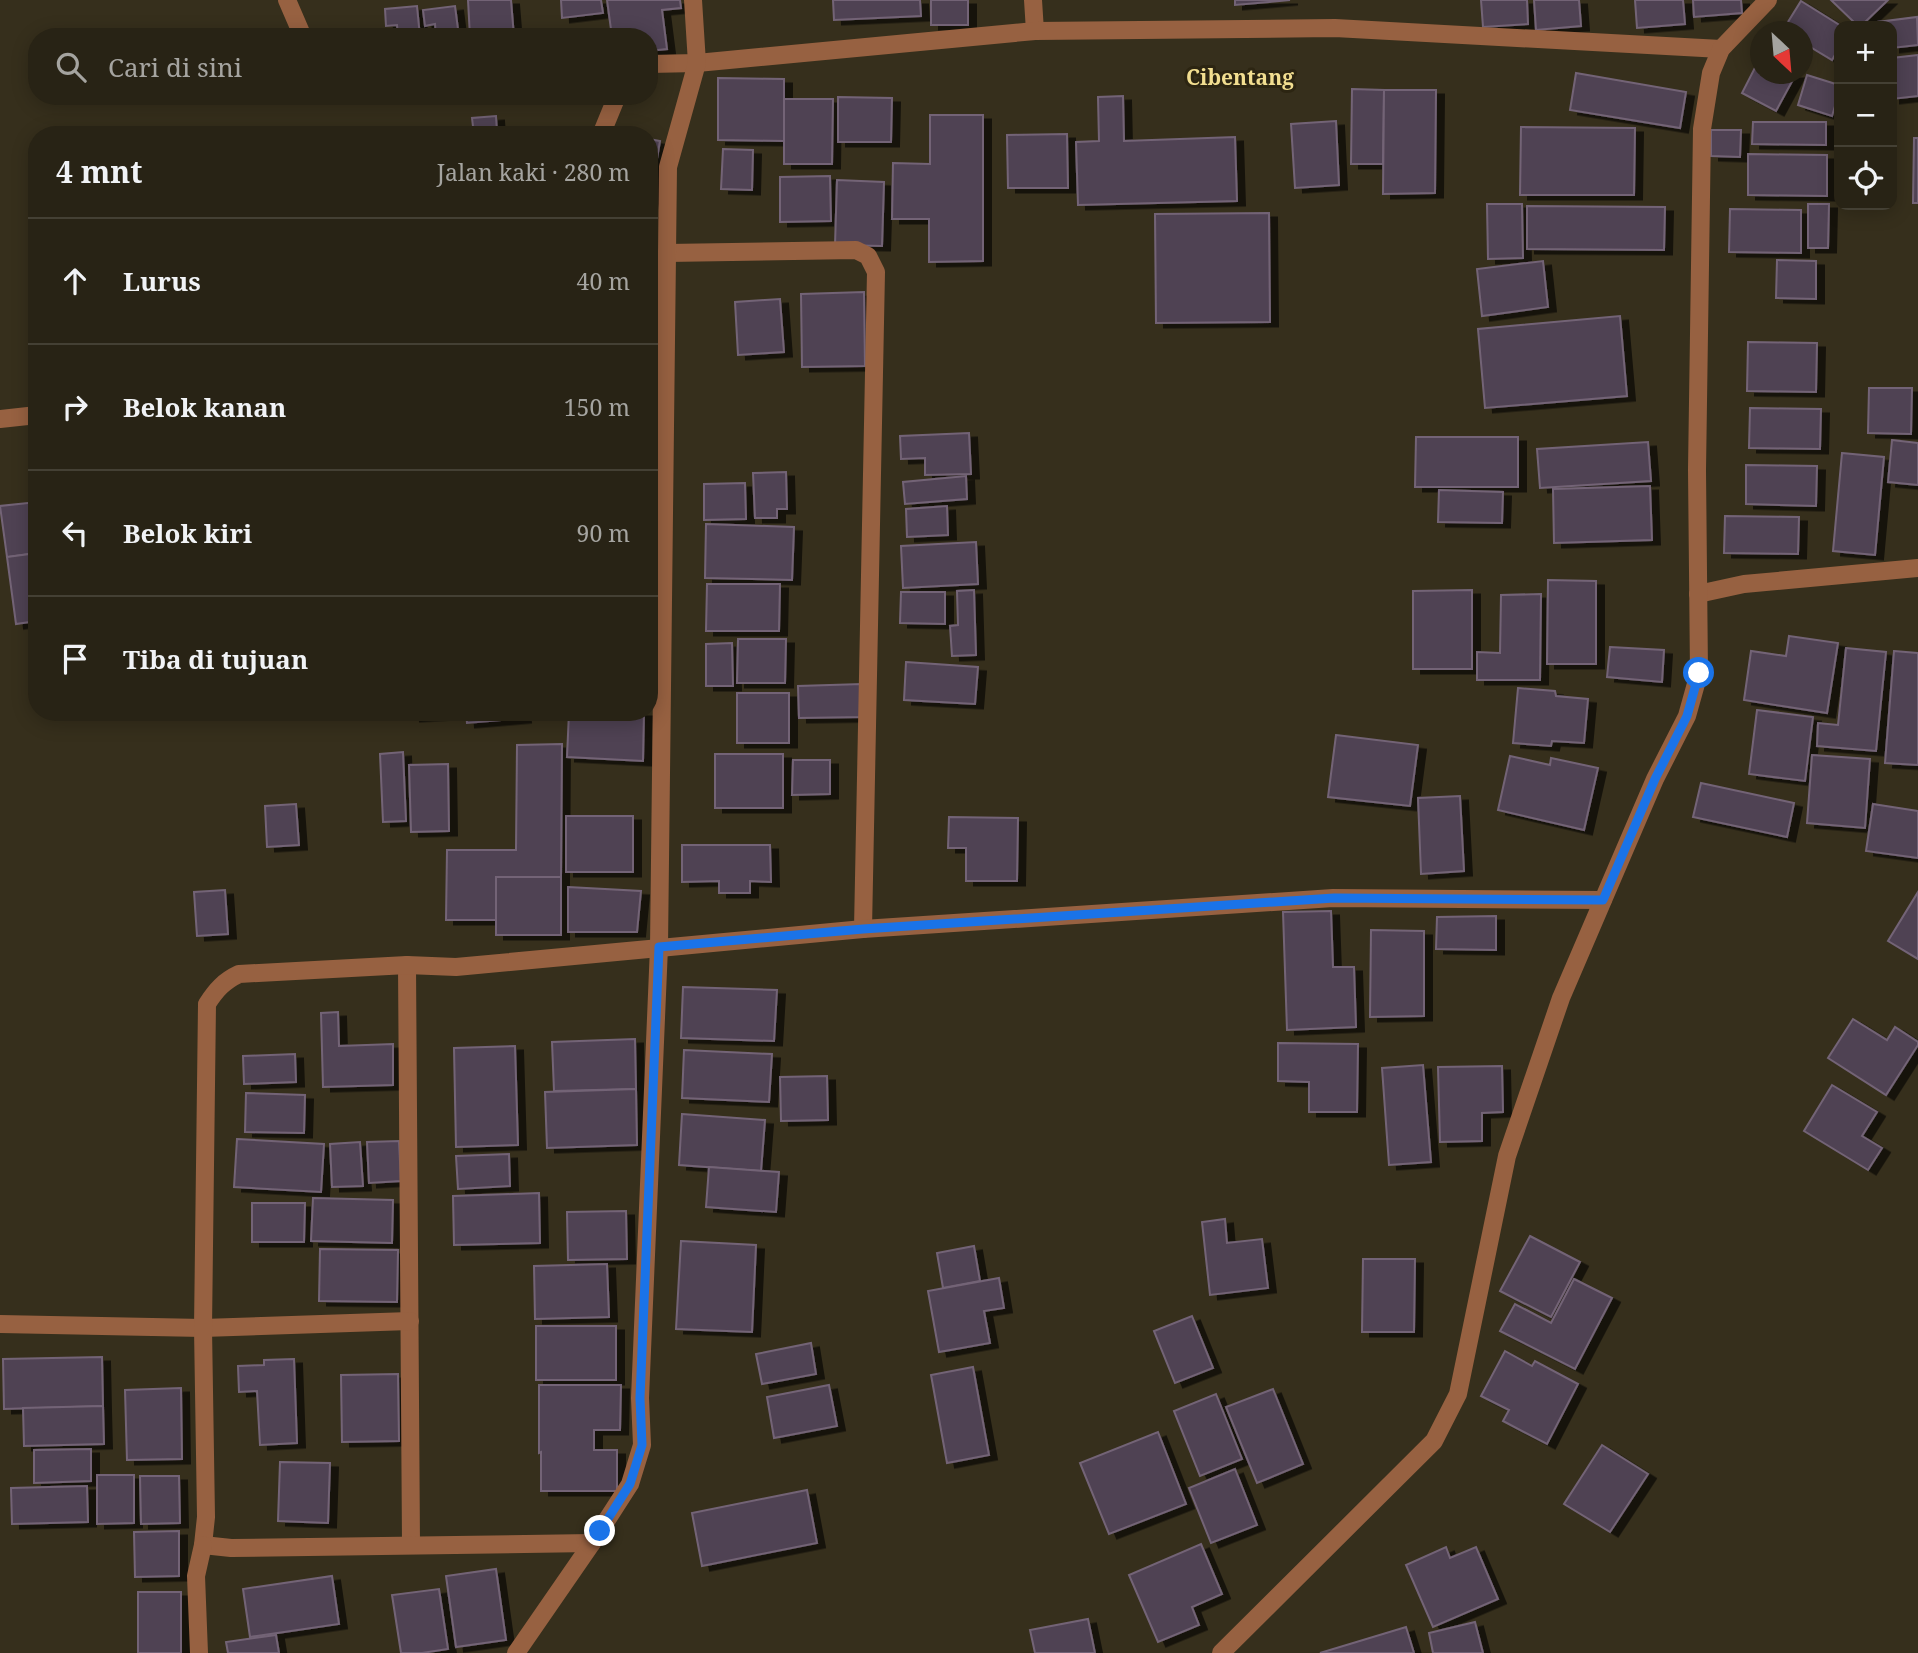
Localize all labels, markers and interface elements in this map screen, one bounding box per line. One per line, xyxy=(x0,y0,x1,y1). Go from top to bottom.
north arrow xyxy=(1750,21,1813,84)
map controls xyxy=(1834,21,1897,210)
button: + xyxy=(1834,21,1897,84)
search box xyxy=(28,28,658,105)
icon: search xyxy=(52,48,90,86)
text: Cari di sini xyxy=(108,49,242,85)
district label: Cibentang xyxy=(1186,63,1294,91)
button: − xyxy=(1834,84,1897,147)
button: locate xyxy=(1834,147,1897,210)
text: 4 mnt xyxy=(56,151,143,192)
text: Jalan kaki · 280 m xyxy=(437,156,630,188)
icon: ahead xyxy=(56,262,94,300)
text: Lurus xyxy=(123,263,201,299)
text: 40 m xyxy=(577,265,630,297)
icon: right xyxy=(56,388,94,426)
text: Belok kanan xyxy=(123,389,286,425)
text: 150 m xyxy=(564,391,630,423)
icon: left xyxy=(56,514,94,552)
text: Belok kiri xyxy=(123,515,252,551)
text: 90 m xyxy=(577,517,630,549)
icon: arrive xyxy=(56,640,94,678)
text: Tiba di tujuan xyxy=(123,641,308,677)
route start xyxy=(1683,657,1714,688)
route end xyxy=(584,1515,615,1546)

